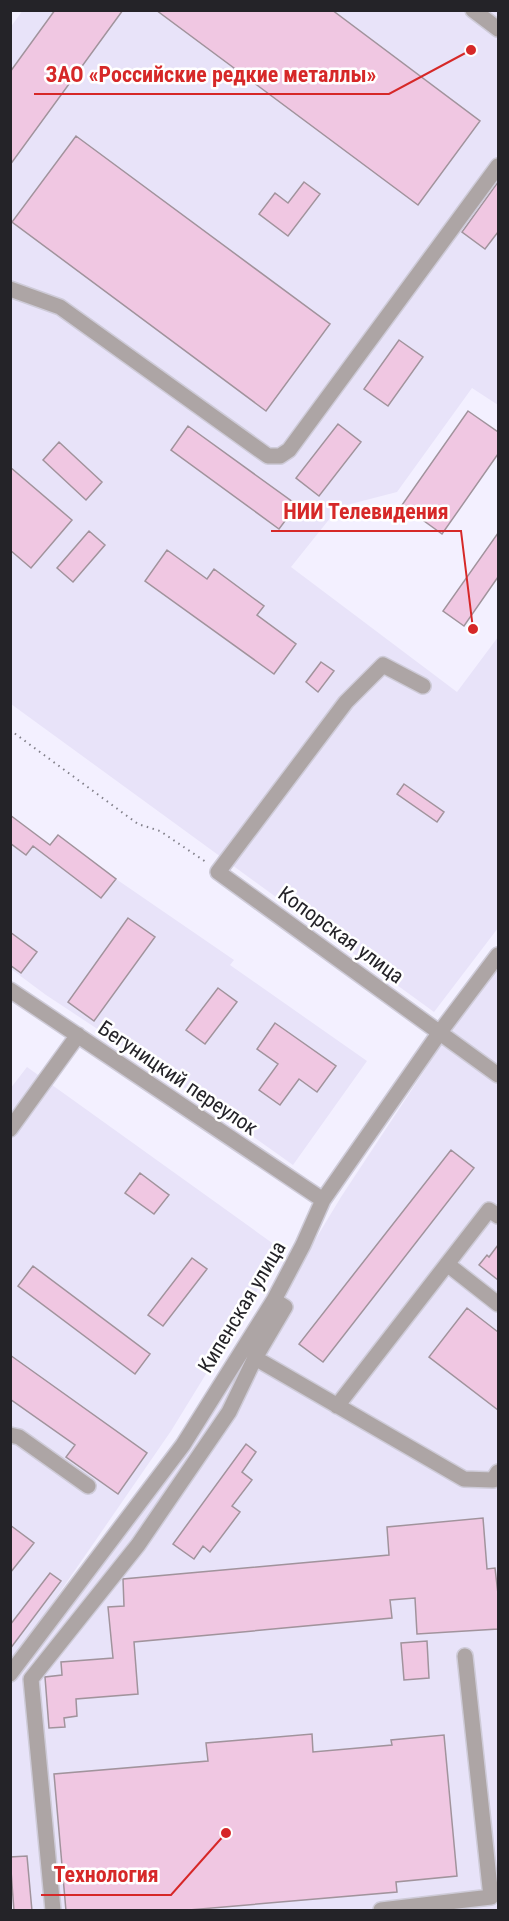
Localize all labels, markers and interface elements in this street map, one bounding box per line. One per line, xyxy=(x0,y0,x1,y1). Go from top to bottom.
callout: ЗАО «Российские редкие металлы» xyxy=(34,54,389,94)
text: ЗАО «Российские редкие металлы» xyxy=(46,62,377,87)
callout: НИИ Телевидения xyxy=(271,491,461,531)
text: НИИ Телевидения xyxy=(283,499,449,524)
street label: Копорская улица xyxy=(274,881,408,989)
street label: Бегуницкий переулок xyxy=(94,1016,262,1140)
street label: Кипенская улица xyxy=(193,1237,291,1377)
callout: Технология xyxy=(41,1855,171,1895)
text: Технология xyxy=(53,1862,159,1887)

